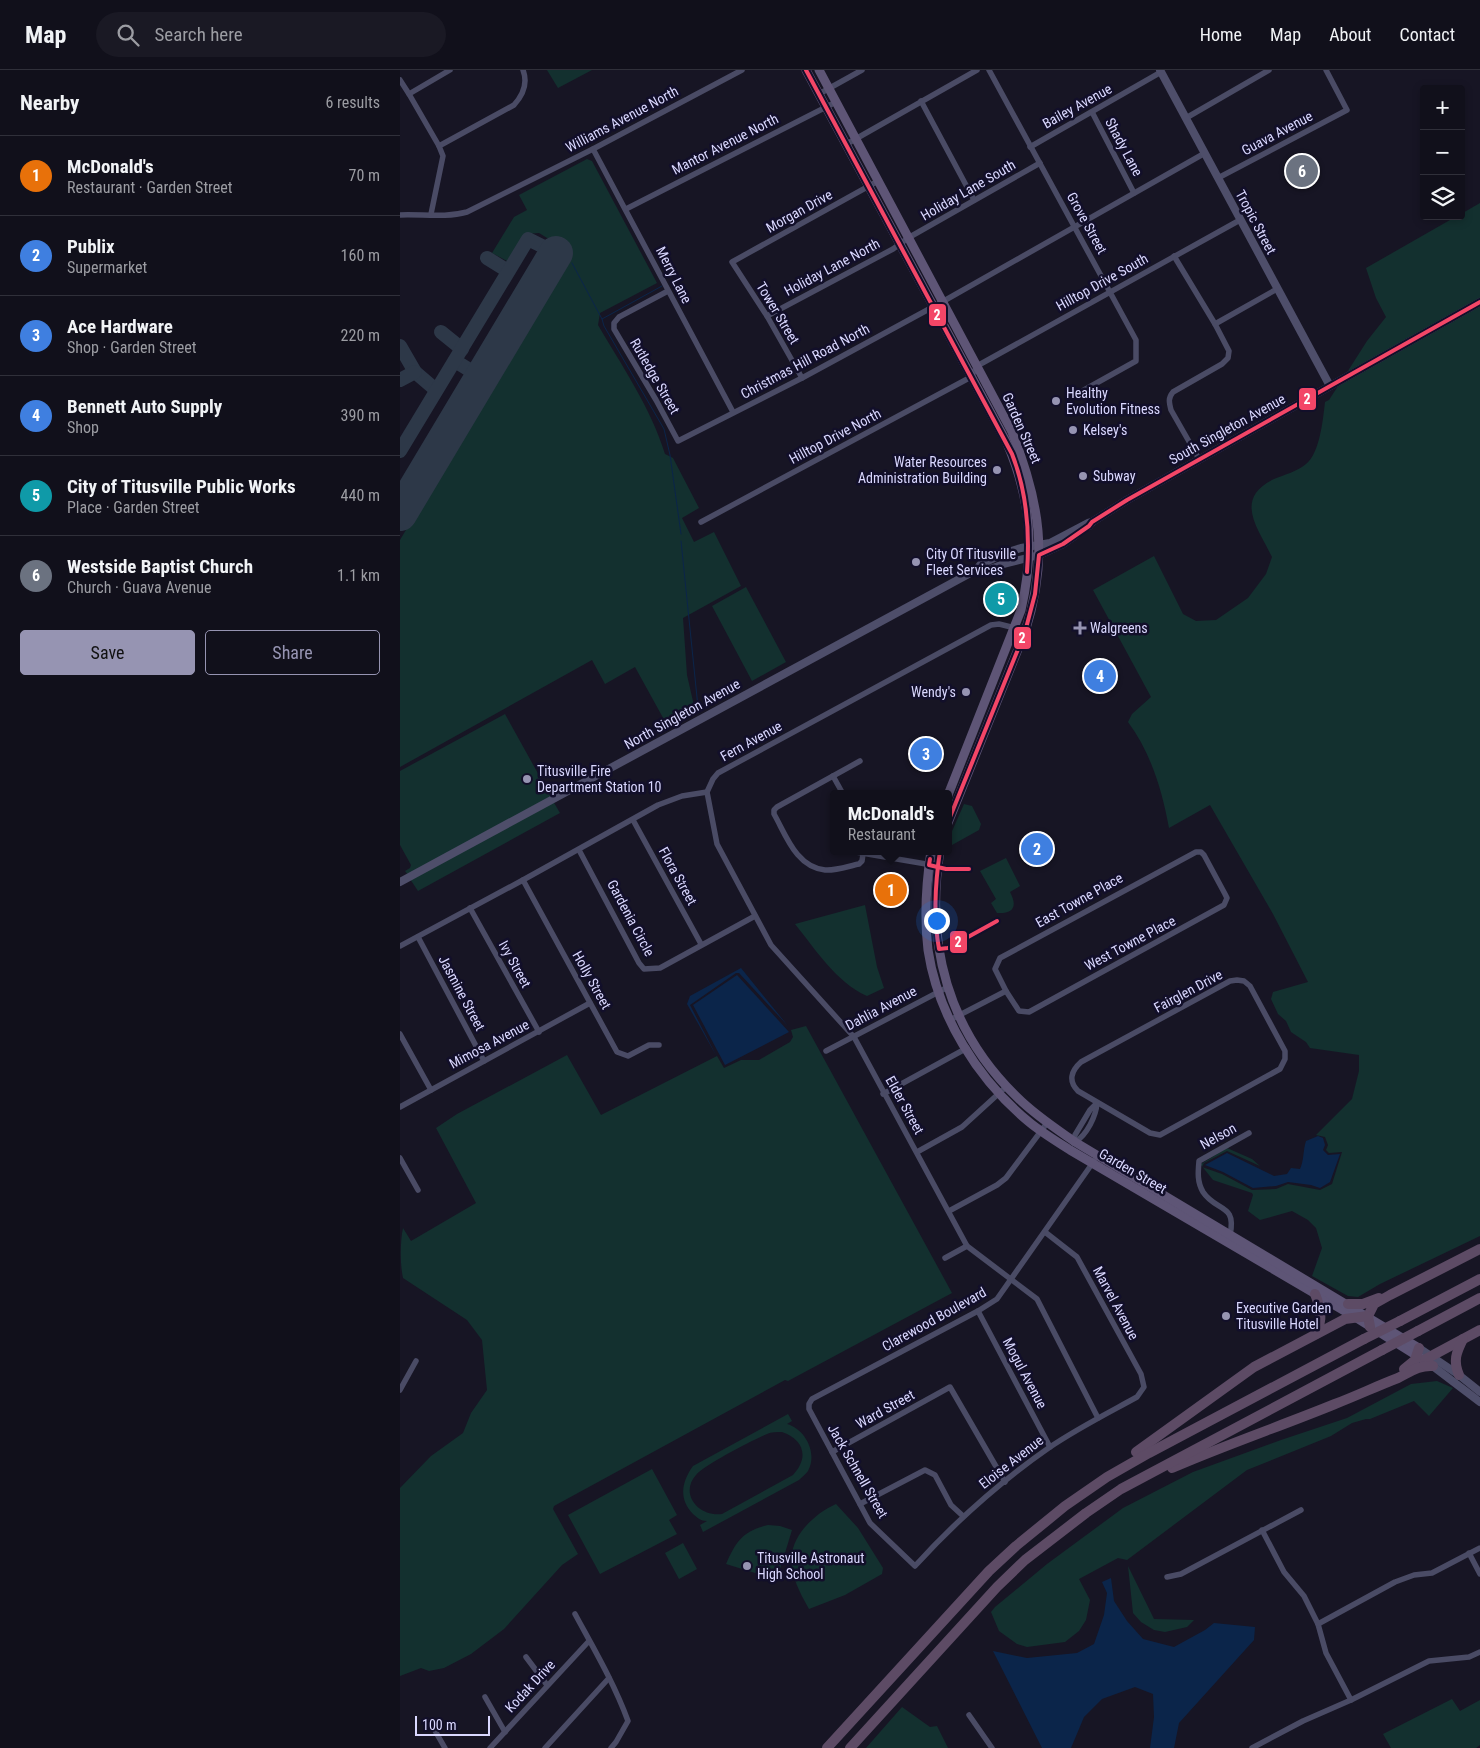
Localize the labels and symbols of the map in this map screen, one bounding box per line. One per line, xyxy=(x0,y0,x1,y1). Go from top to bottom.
street label: Bailey Avenue xyxy=(1040,80,1115,132)
street label: Williams Avenue North xyxy=(563,83,681,155)
street label: Guava Avenue xyxy=(1239,107,1315,158)
street label: Mantor Avenue North xyxy=(669,110,781,178)
street label: Shady Lane xyxy=(1102,115,1146,179)
pin: 6 xyxy=(1286,152,1318,190)
street label: Holiday Lane South xyxy=(918,156,1018,224)
street label: Morgan Drive xyxy=(763,186,835,236)
street label: Tropic Street xyxy=(1232,187,1280,257)
street label: Grove Street xyxy=(1064,189,1110,257)
street label: Holiday Lane North xyxy=(782,235,882,299)
street label: Merry Lane xyxy=(653,244,695,306)
street label: Hilltop Drive South xyxy=(1053,250,1151,314)
street label: Tower Street xyxy=(753,279,803,347)
line badge: 2 xyxy=(928,303,947,327)
text: 2 xyxy=(933,307,941,323)
street label: Christmas Hill Road North xyxy=(738,320,872,402)
street label: Rutledge Street xyxy=(627,335,683,417)
place label: Healthy Evolution Fitness xyxy=(1066,385,1160,417)
line badge: 2 xyxy=(1298,387,1317,411)
street label: Garden Street xyxy=(999,390,1045,466)
street label: South Singleton Avenue xyxy=(1166,390,1288,468)
text: 2 xyxy=(1303,391,1311,407)
marker: Healthy Evolution Fitness xyxy=(1050,395,1062,407)
street label: Hilltop Drive North xyxy=(786,405,884,467)
place label: Kelsey's xyxy=(1083,422,1127,438)
marker: Kelsey's xyxy=(1067,424,1079,436)
place label: Water Resources Administration Building xyxy=(858,454,987,486)
marker: Water Resources Administration Building xyxy=(991,464,1003,476)
place label: Subway xyxy=(1093,468,1136,484)
marker: Subway xyxy=(1077,470,1089,482)
place label: City Of Titusville Fleet Services xyxy=(926,546,1017,578)
marker: City Of Titusville Fleet Services xyxy=(910,556,922,568)
pin: 5 xyxy=(985,580,1017,618)
place label: Walgreens xyxy=(1090,620,1148,636)
marker: Walgreens xyxy=(1074,622,1086,634)
line badge: 2 xyxy=(1013,626,1032,650)
text: 2 xyxy=(1018,630,1026,646)
pin: 4 xyxy=(1084,657,1116,695)
street label: North Singleton Avenue xyxy=(621,675,743,752)
place label: Wendy's xyxy=(911,684,956,700)
marker: Wendy's xyxy=(960,686,972,698)
street label: Fern Avenue xyxy=(718,717,785,764)
pin: 3 xyxy=(910,735,942,773)
place label: Titusville Fire Department Station 10 xyxy=(537,763,662,795)
marker: Titusville Fire Department Station 10 xyxy=(521,773,533,785)
pin: 2 xyxy=(1021,830,1053,868)
street label: Flora Street xyxy=(656,844,700,908)
street label: East Towne Place xyxy=(1033,869,1126,931)
pin: 1 xyxy=(875,871,907,909)
street label: Gardenia Circle xyxy=(604,877,658,959)
your location xyxy=(924,908,950,934)
street label: West Towne Place xyxy=(1082,912,1179,974)
line badge: 2 xyxy=(949,930,968,954)
text: 2 xyxy=(954,934,962,950)
street label: Ivy Street xyxy=(496,938,534,990)
street label: Holly Street xyxy=(569,948,615,1012)
street label: Jasmine Street xyxy=(435,953,489,1033)
street label: Fairglen Drive xyxy=(1151,966,1225,1016)
street label: Dahlia Avenue xyxy=(843,982,920,1033)
street label: Mimosa Avenue xyxy=(446,1016,532,1072)
street label: Elder Street xyxy=(882,1073,928,1137)
street label: Nelson xyxy=(1197,1120,1239,1152)
street label: Garden Street xyxy=(1096,1145,1170,1197)
street label: Marvel Avenue xyxy=(1090,1264,1142,1343)
street label: Clarewood Boulevard xyxy=(879,1284,989,1354)
place label: Executive Garden Titusville Hotel xyxy=(1236,1300,1331,1332)
marker: Executive Garden Titusville Hotel xyxy=(1220,1310,1232,1322)
street label: Mogul Avenue xyxy=(1000,1335,1051,1412)
street label: Ward Street xyxy=(853,1386,917,1432)
street label: Jack Schnell Street xyxy=(825,1421,891,1521)
street label: Eloise Avenue xyxy=(976,1432,1047,1492)
place label: Titusville Astronaut High School xyxy=(757,1550,864,1582)
marker: Titusville Astronaut High School xyxy=(741,1560,753,1572)
street label: Kodak Drive xyxy=(502,1656,559,1715)
scale bar xyxy=(415,1713,490,1736)

